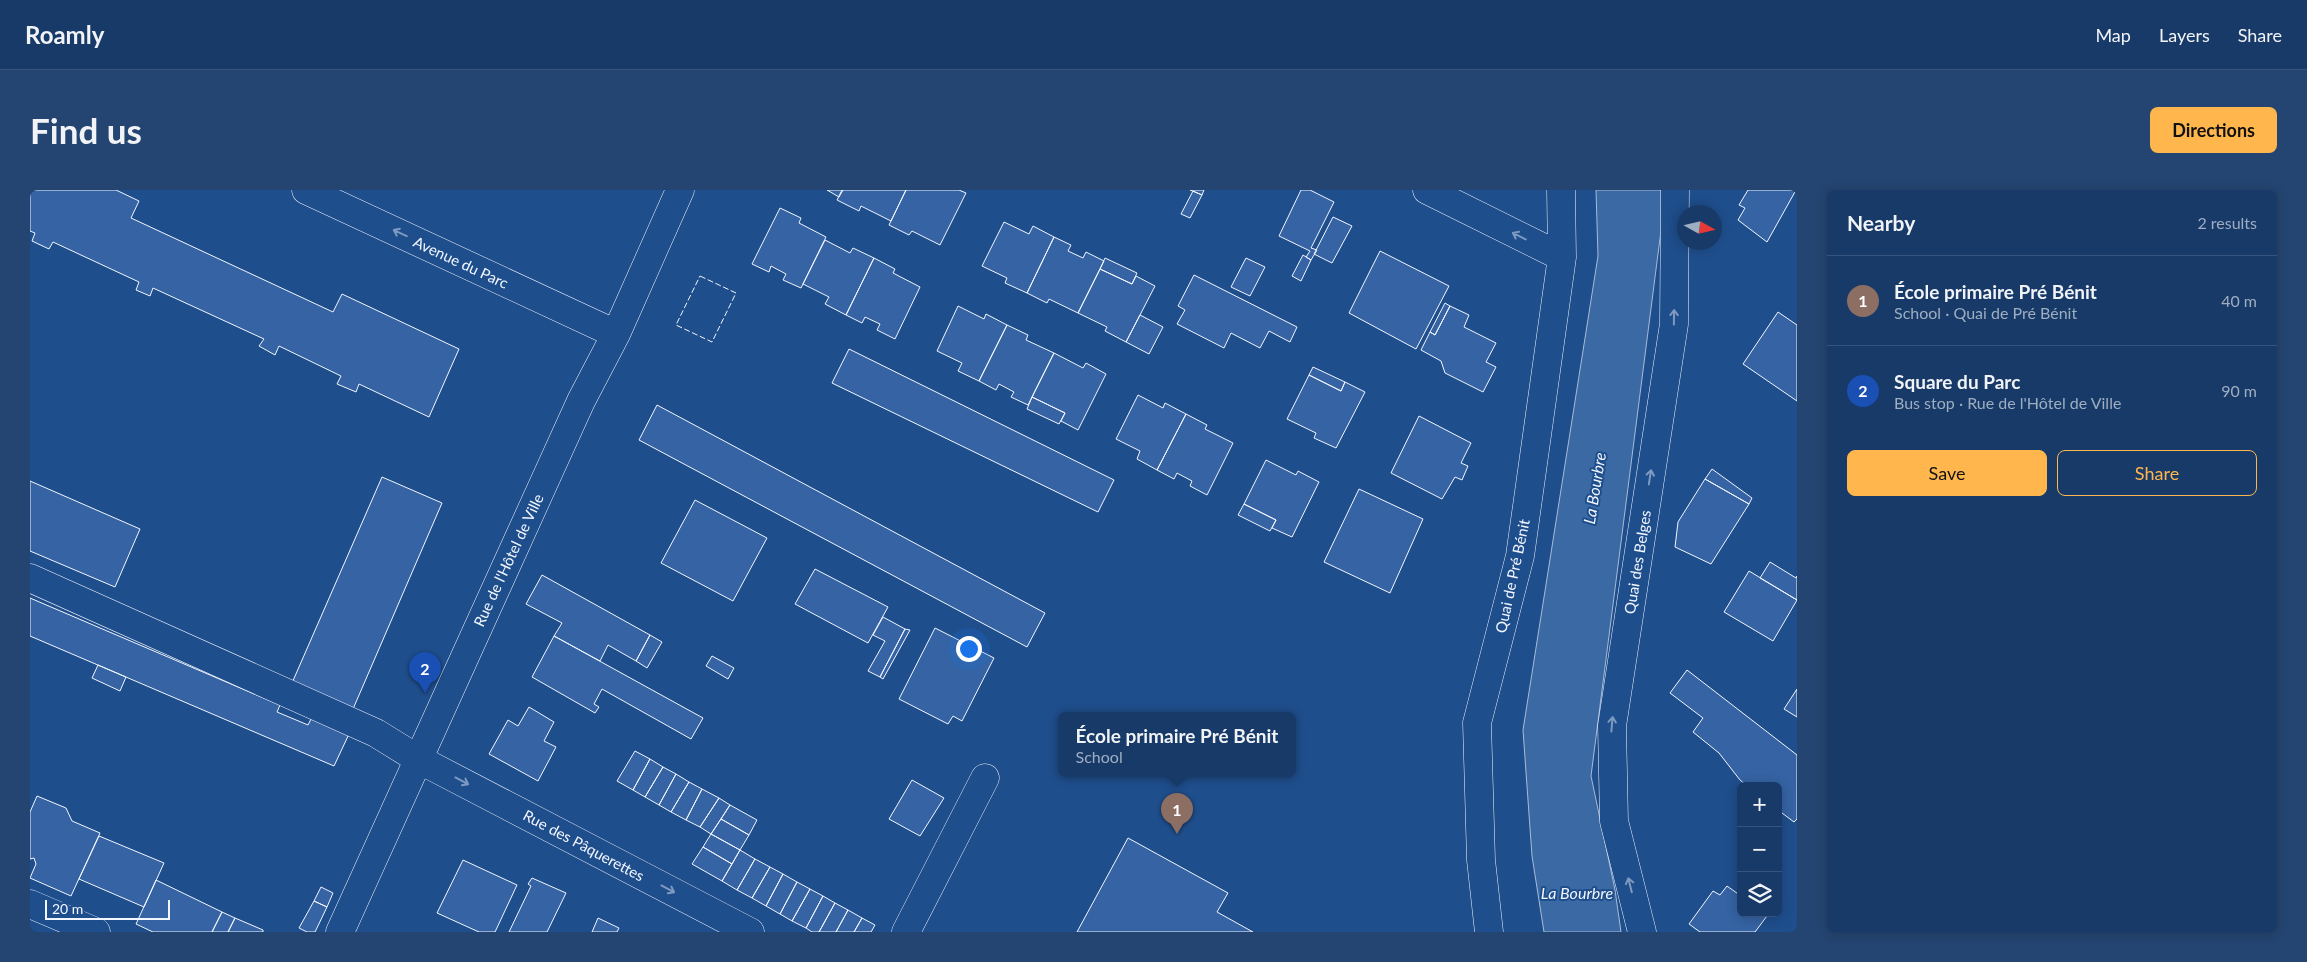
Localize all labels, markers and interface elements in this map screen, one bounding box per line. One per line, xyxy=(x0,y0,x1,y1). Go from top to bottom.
text: Roamly xyxy=(25,20,104,49)
text: Map xyxy=(2095,24,2131,46)
text: Layers xyxy=(2159,24,2210,46)
text: Share xyxy=(2238,24,2282,46)
button: Directions xyxy=(2150,107,2277,153)
text: Find us xyxy=(30,109,142,151)
north arrow xyxy=(1677,205,1722,250)
text: Nearby xyxy=(1847,210,1915,235)
text: 2 results xyxy=(2197,213,2257,232)
one-way arrow xyxy=(393,228,408,238)
one-way arrow xyxy=(1512,231,1527,240)
street label: Avenue du Parc xyxy=(411,232,511,292)
text: École primaire Pré Bénit xyxy=(1894,280,2097,303)
text: 1 xyxy=(1858,291,1868,310)
text: 40 m xyxy=(2221,291,2257,310)
text: School · Quai de Pré Bénit xyxy=(1894,303,2077,322)
one-way arrow xyxy=(1669,309,1678,325)
text: Square du Parc xyxy=(1894,370,2020,393)
text: 2 xyxy=(1858,381,1868,400)
text: 90 m xyxy=(2221,381,2257,400)
text: Bus stop · Rue de l'Hôtel de Ville xyxy=(1894,393,2121,412)
water label: La Bourbre xyxy=(1579,450,1609,525)
button: Save xyxy=(1847,450,2047,496)
button: Share xyxy=(2057,450,2257,496)
one-way arrow xyxy=(1645,470,1655,486)
street label: Rue de l'Hôtel de Ville xyxy=(469,491,547,629)
street label: Quai des Belges xyxy=(1620,509,1654,615)
street label: Quai de Pré Bénit xyxy=(1491,517,1533,635)
your location xyxy=(956,636,982,662)
pin: 2 xyxy=(409,652,441,693)
popup xyxy=(1058,712,1296,777)
one-way arrow xyxy=(1608,717,1617,733)
text: École primaire Pré Bénit xyxy=(1076,724,1278,747)
text: School xyxy=(1076,747,1123,766)
one-way arrow xyxy=(454,776,469,786)
map controls xyxy=(1737,782,1782,917)
button: + xyxy=(1737,782,1782,827)
pin: 1 xyxy=(1161,793,1193,834)
street label: Rue des Pâquerettes xyxy=(520,805,648,885)
button: − xyxy=(1737,827,1782,872)
button: layers xyxy=(1737,872,1782,917)
one-way arrow xyxy=(1625,877,1634,893)
water label: La Bourbre xyxy=(1541,883,1613,902)
one-way arrow xyxy=(660,884,675,894)
scale bar xyxy=(45,897,170,920)
text: 20 m xyxy=(52,900,83,917)

